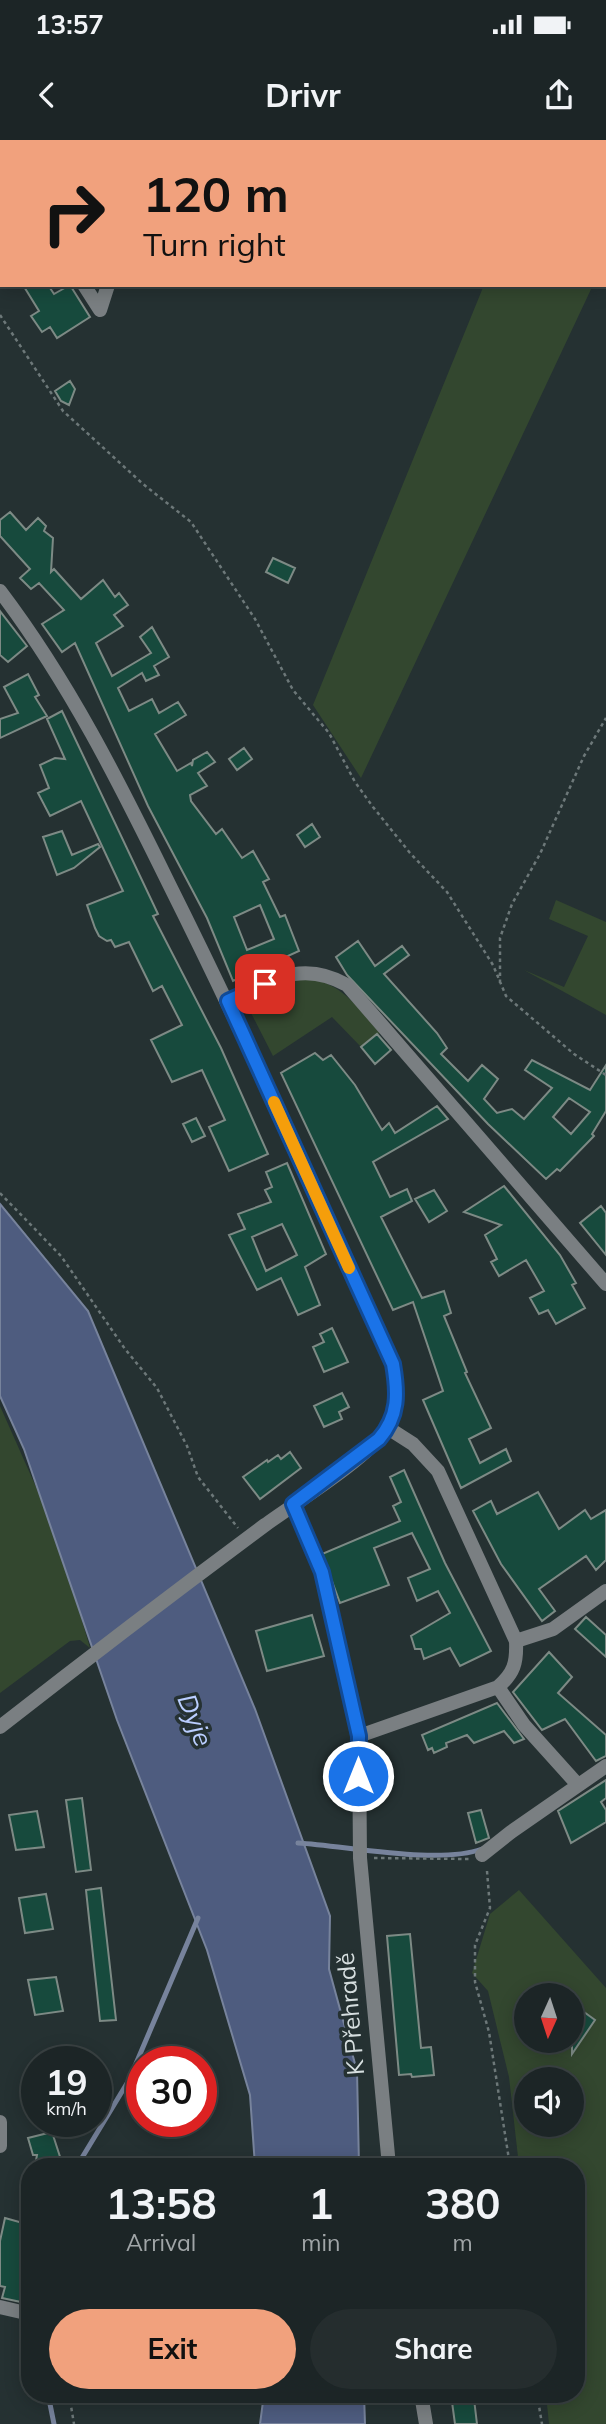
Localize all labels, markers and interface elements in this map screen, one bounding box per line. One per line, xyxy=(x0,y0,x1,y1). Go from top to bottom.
text: 13:57 xyxy=(35,8,104,41)
text: Drivr xyxy=(265,75,341,115)
icon: back xyxy=(28,76,66,114)
icon: share xyxy=(540,76,578,114)
text: 120 m xyxy=(143,163,289,224)
icon: right xyxy=(28,168,119,259)
text: Turn right xyxy=(143,224,286,264)
pin xyxy=(235,954,295,1014)
icon: arrive xyxy=(246,965,284,1003)
water label: Dyje xyxy=(170,1689,220,1751)
position arrow xyxy=(321,1739,395,1813)
street label: K Přehradě xyxy=(330,1952,370,2077)
north arrow xyxy=(514,1983,584,2053)
map controls xyxy=(514,1983,584,2137)
speed limit sign: 30 xyxy=(126,2046,217,2137)
text: 19 xyxy=(45,2060,88,2104)
button: sound xyxy=(514,2067,584,2137)
text: km/h xyxy=(46,2097,87,2120)
text: 13:58 xyxy=(106,2177,217,2230)
text: 1 xyxy=(308,2177,333,2230)
text: 380 xyxy=(425,2177,500,2230)
text: Arrival xyxy=(126,2228,196,2257)
text: min xyxy=(301,2228,340,2257)
text: m xyxy=(453,2228,473,2257)
button: Exit xyxy=(49,2309,296,2389)
button: Share xyxy=(310,2309,557,2389)

